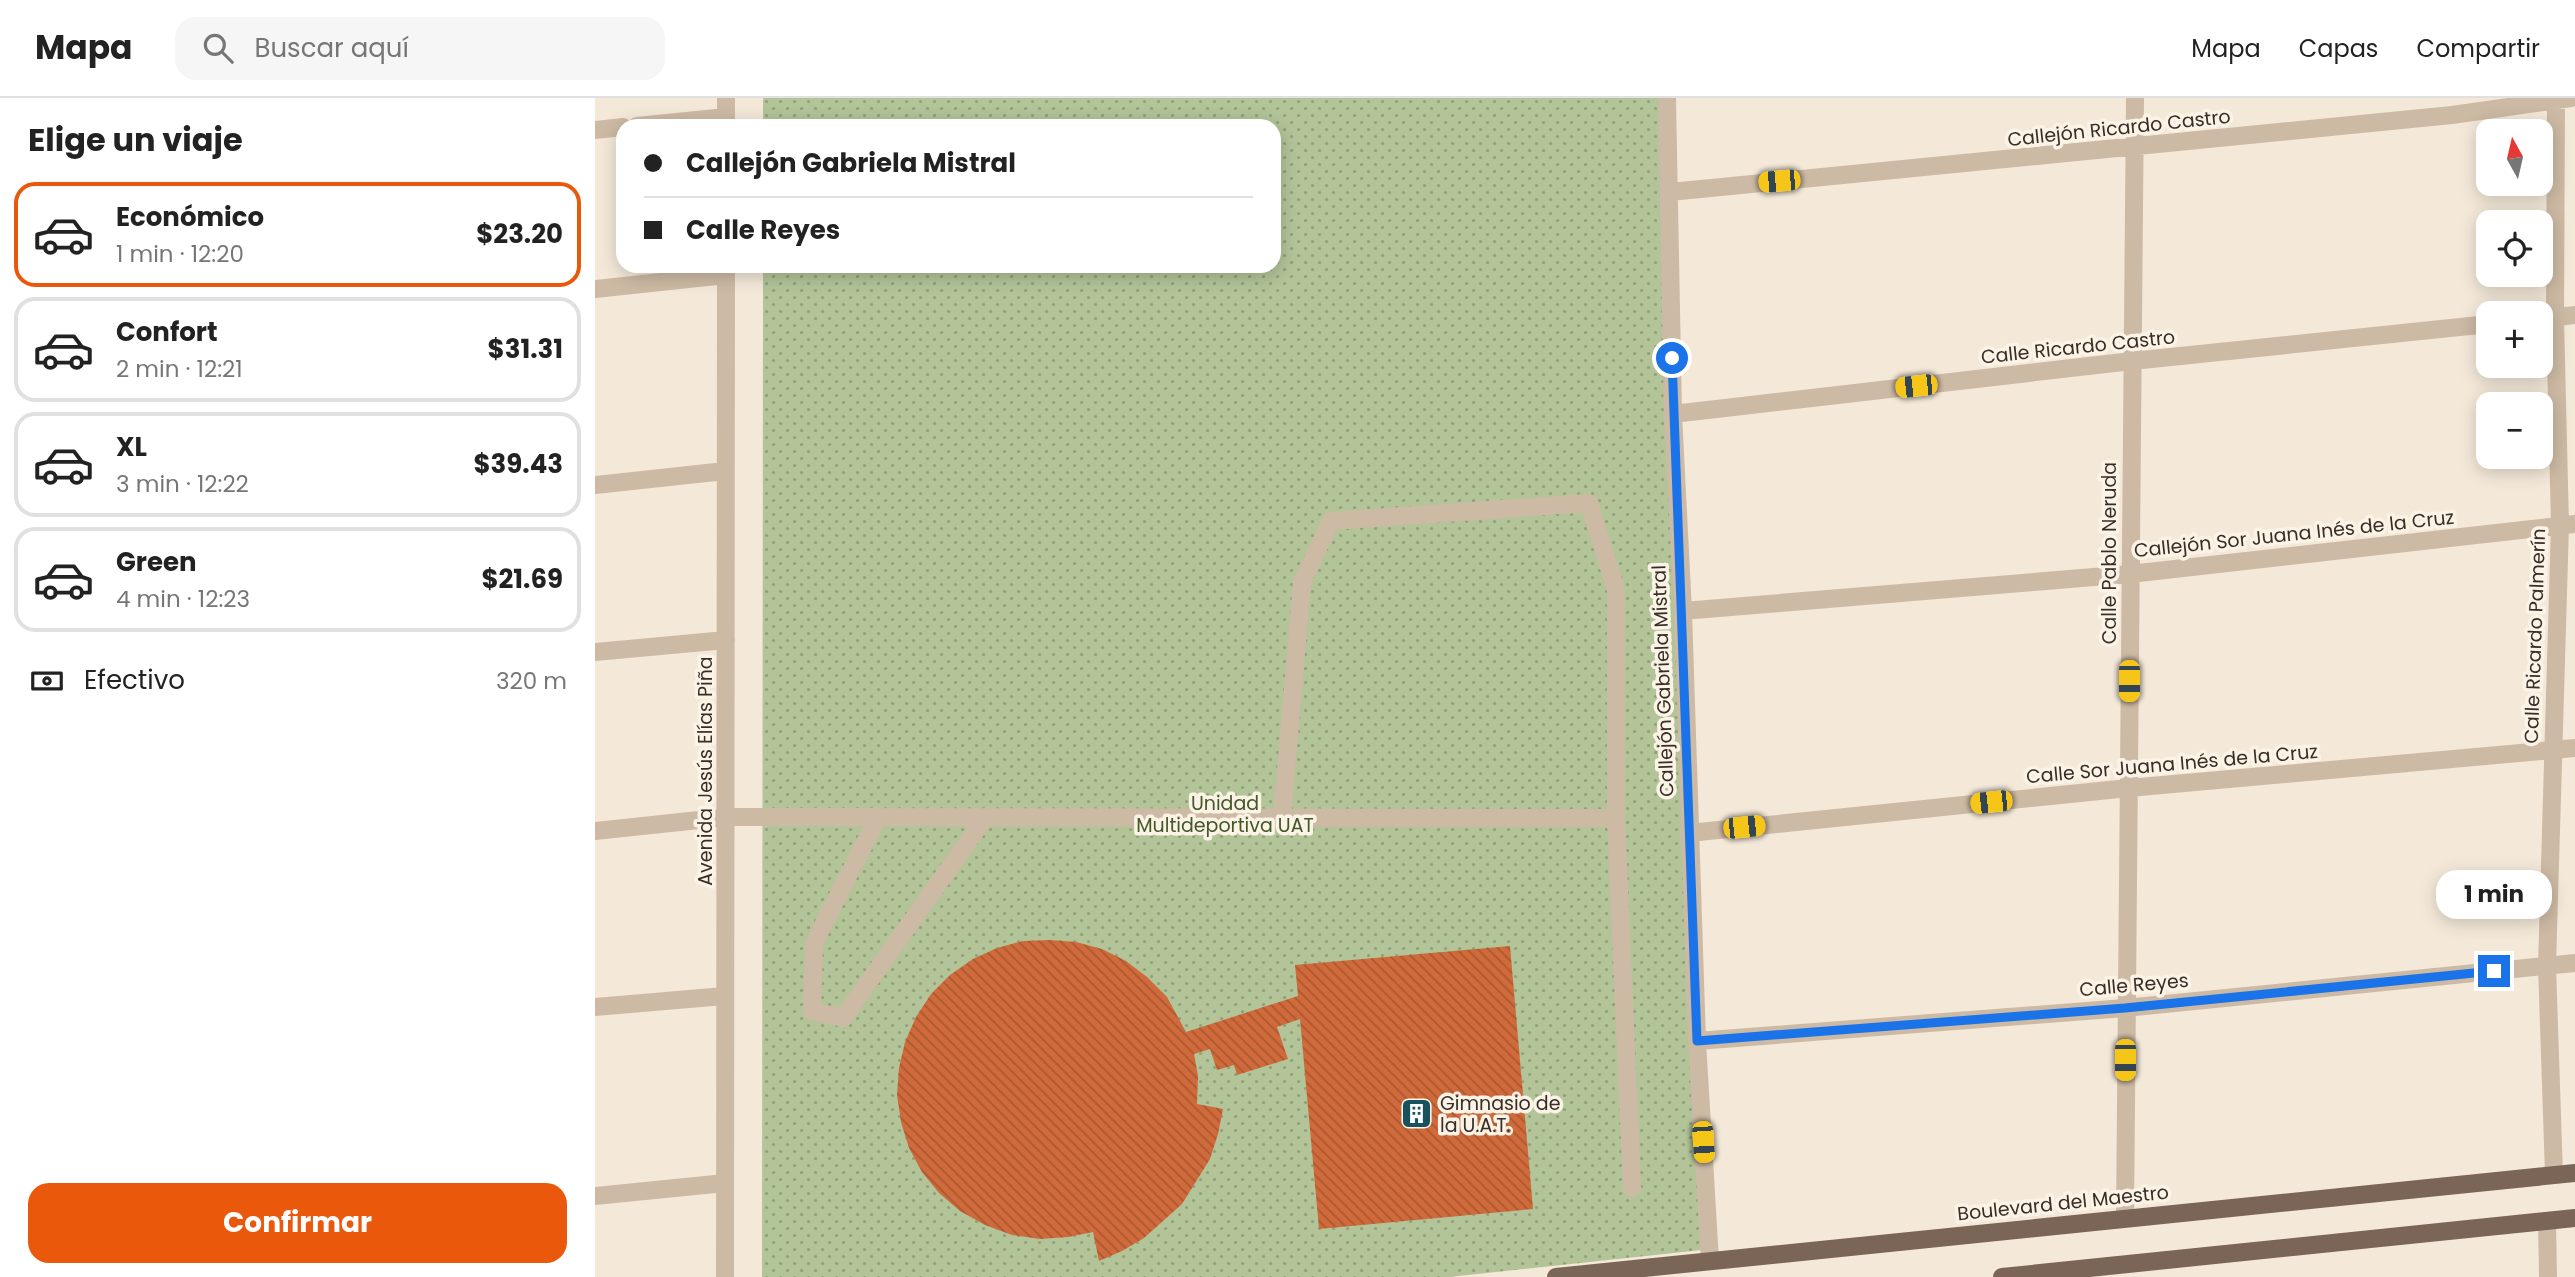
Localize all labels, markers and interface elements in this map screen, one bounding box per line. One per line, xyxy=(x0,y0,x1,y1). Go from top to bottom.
search box xyxy=(175,17,665,80)
text: Mapa xyxy=(35,24,133,71)
icon: search xyxy=(199,29,237,67)
text: Buscar aquí xyxy=(255,30,409,66)
text: Mapa xyxy=(2191,32,2261,65)
text: Capas xyxy=(2299,32,2378,65)
text: Compartir xyxy=(2416,32,2540,65)
street label: Callejón Ricardo Castro xyxy=(2006,103,2232,153)
text: Elige un viaje xyxy=(28,117,243,162)
north arrow xyxy=(2476,119,2553,196)
map controls xyxy=(2476,119,2553,469)
text: Callejón Gabriela Mistral xyxy=(686,145,1016,181)
car xyxy=(1758,169,1801,193)
text: Económico xyxy=(116,199,264,235)
icon: car xyxy=(32,203,95,266)
button: locate xyxy=(2476,210,2553,287)
text: Calle Reyes xyxy=(686,212,840,248)
text: $23.20 xyxy=(476,216,563,252)
text: 1 min · 12:20 xyxy=(116,238,244,270)
button: + xyxy=(2476,301,2553,378)
text: Confort xyxy=(116,314,218,350)
icon: car xyxy=(32,318,95,381)
street label: Calle Ricardo Castro xyxy=(1980,323,2176,371)
text: $31.31 xyxy=(488,331,563,367)
route start xyxy=(1656,342,1688,374)
text: 2 min · 12:21 xyxy=(116,353,243,385)
car xyxy=(1895,373,1938,399)
button: − xyxy=(2476,392,2553,469)
text: XL xyxy=(116,429,147,465)
icon: car xyxy=(32,433,95,496)
text: $39.43 xyxy=(474,446,563,482)
street label: Calle Pablo Neruda xyxy=(2096,462,2123,644)
text: 3 min · 12:22 xyxy=(116,468,249,500)
street label: Callejón Sor Juana Inés de la Cruz xyxy=(2133,504,2455,564)
street label: Calle Ricardo Palmerín xyxy=(2518,528,2552,744)
text: Green xyxy=(116,544,197,580)
icon: car xyxy=(32,548,95,611)
text: $21.69 xyxy=(481,561,563,597)
street label: Callejón Gabriela Mistral xyxy=(1645,565,1681,797)
text: 4 min · 12:23 xyxy=(116,583,250,615)
street label: Avenida Jesús Elías Piña xyxy=(692,656,719,886)
car xyxy=(2119,660,2140,702)
icon: cash xyxy=(28,662,66,700)
text: Efectivo xyxy=(84,662,185,698)
text: 320 m xyxy=(496,665,567,697)
street label: Calle Sor Juana Inés de la Cruz xyxy=(2025,738,2319,790)
car xyxy=(1970,789,2013,815)
park label: Unidad Multideportiva UAT xyxy=(1136,790,1314,839)
car xyxy=(1723,814,1766,840)
callout: 1 min xyxy=(2436,870,2552,918)
text: 1 min xyxy=(2464,878,2524,910)
route end xyxy=(2478,955,2510,987)
street label: Calle Reyes xyxy=(2078,967,2190,1003)
car xyxy=(2115,1039,2136,1081)
place label: Gimnasio de la U.A.T. xyxy=(1440,1090,1560,1139)
building icon: Gimnasio de la U.A.T. xyxy=(1400,1097,1434,1131)
car xyxy=(1692,1120,1715,1164)
street label: Boulevard del Maestro xyxy=(1956,1178,2170,1228)
button: Confirmar xyxy=(28,1183,567,1263)

